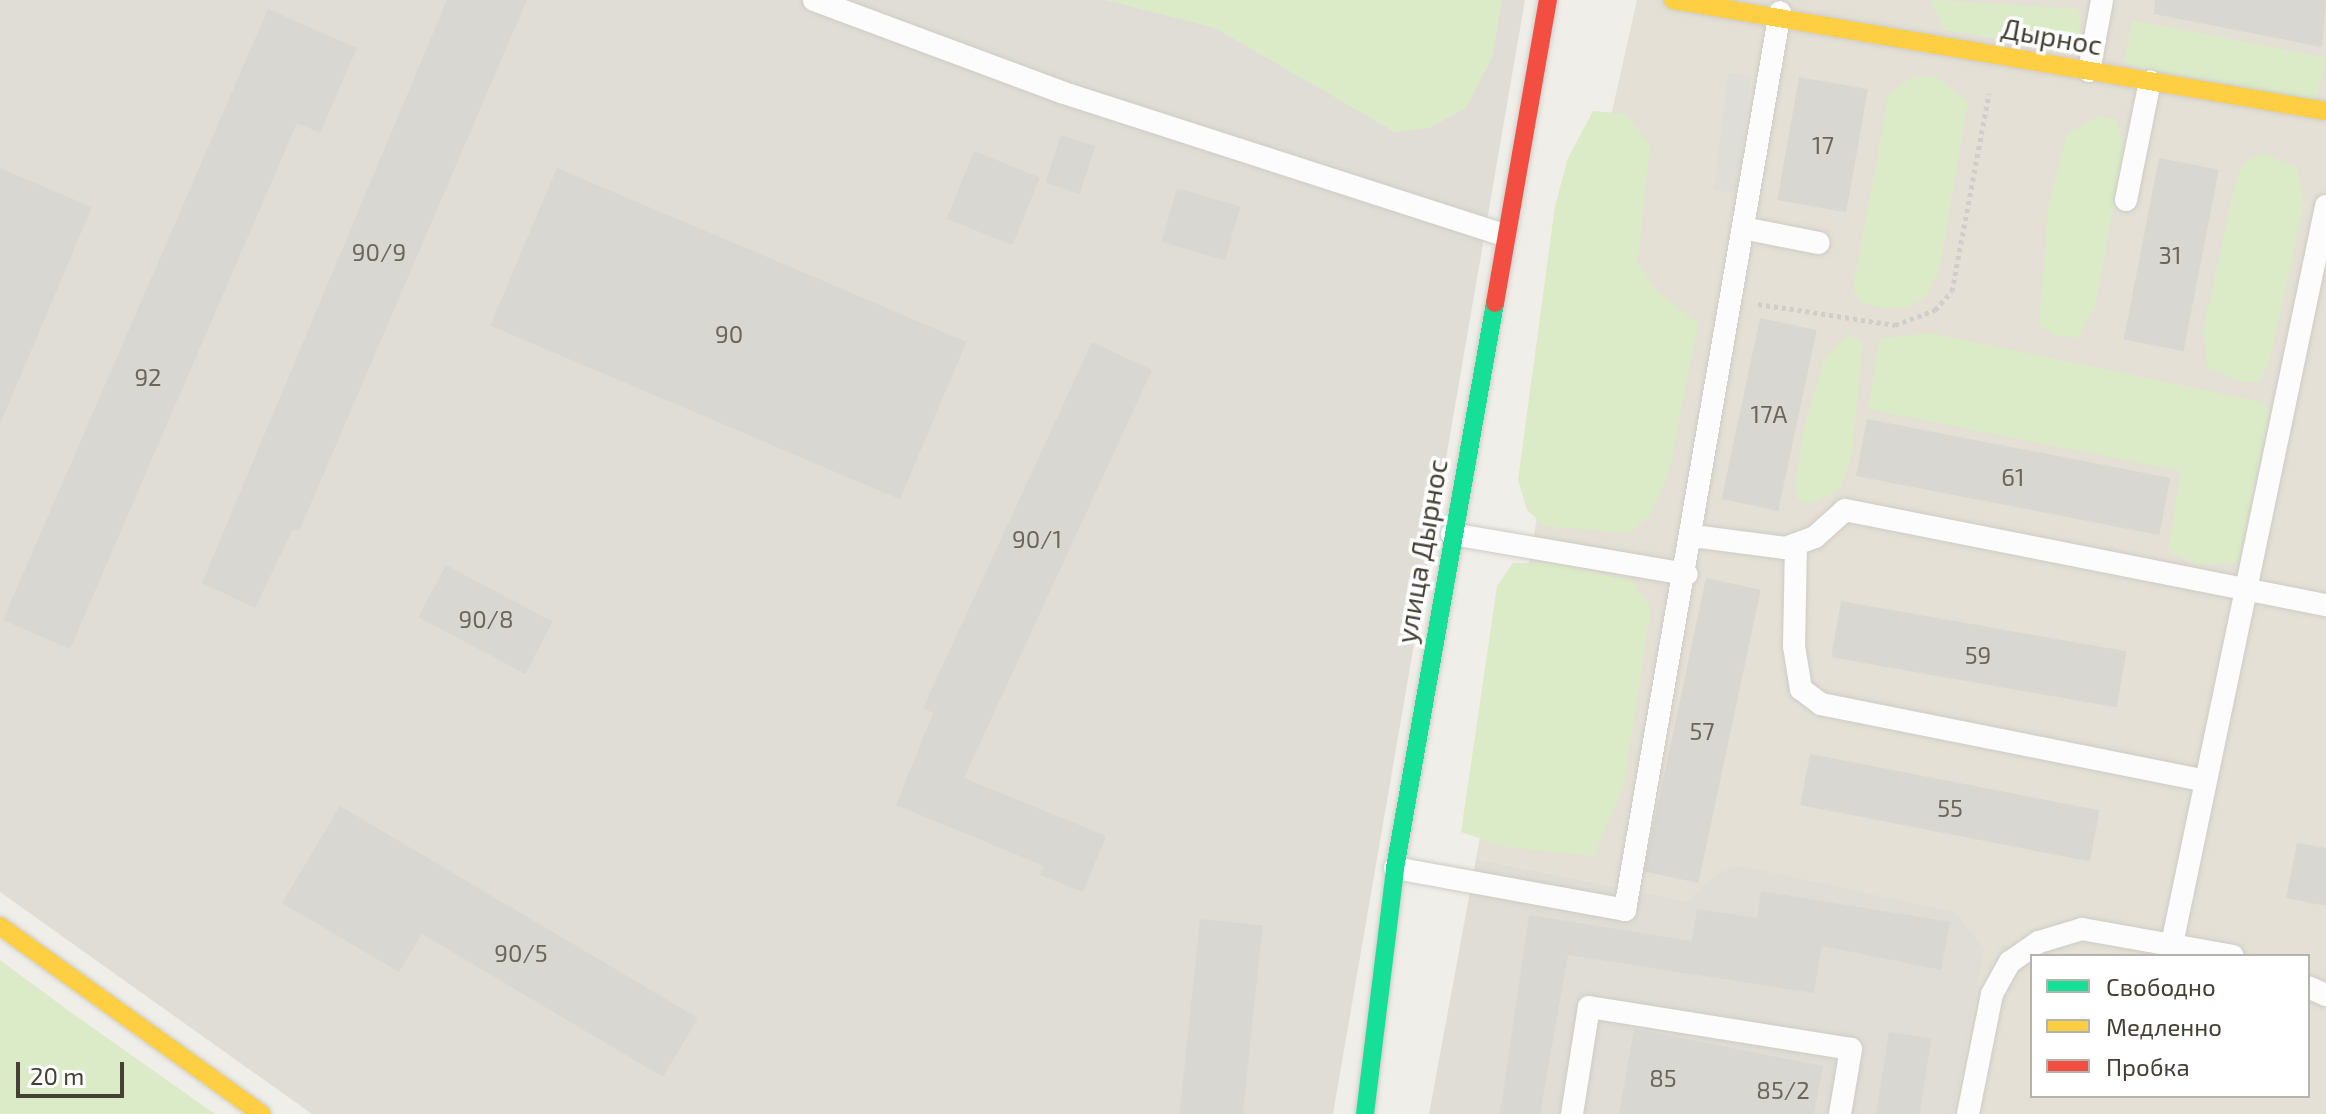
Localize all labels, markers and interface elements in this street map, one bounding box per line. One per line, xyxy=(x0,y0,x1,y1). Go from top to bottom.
street label: Дырнос xyxy=(1999,11,2105,61)
house number: 17 xyxy=(1812,131,1834,159)
house number: 90/9 xyxy=(352,238,406,266)
house number: 31 xyxy=(2159,241,2181,269)
house number: 90 xyxy=(715,320,743,348)
house number: 92 xyxy=(134,363,162,391)
house number: 17А xyxy=(1751,400,1787,428)
street label: улица Дырнос xyxy=(1388,456,1454,646)
house number: 61 xyxy=(2001,463,2025,491)
house number: 90/1 xyxy=(1012,525,1062,553)
house number: 90/8 xyxy=(458,605,514,633)
house number: 59 xyxy=(1965,641,1991,669)
house number: 57 xyxy=(1689,717,1715,745)
house number: 55 xyxy=(1937,794,1963,822)
house number: 90/5 xyxy=(494,939,548,967)
legend xyxy=(2030,954,2310,1098)
text: Свободно xyxy=(2106,972,2216,1001)
text: Медленно xyxy=(2106,1012,2222,1041)
scale bar xyxy=(20,1046,128,1096)
text: Пробка xyxy=(2106,1052,2190,1081)
text: 20 m xyxy=(30,1061,84,1090)
house number: 85 xyxy=(1649,1064,1677,1092)
house number: 85/2 xyxy=(1756,1076,1810,1104)

